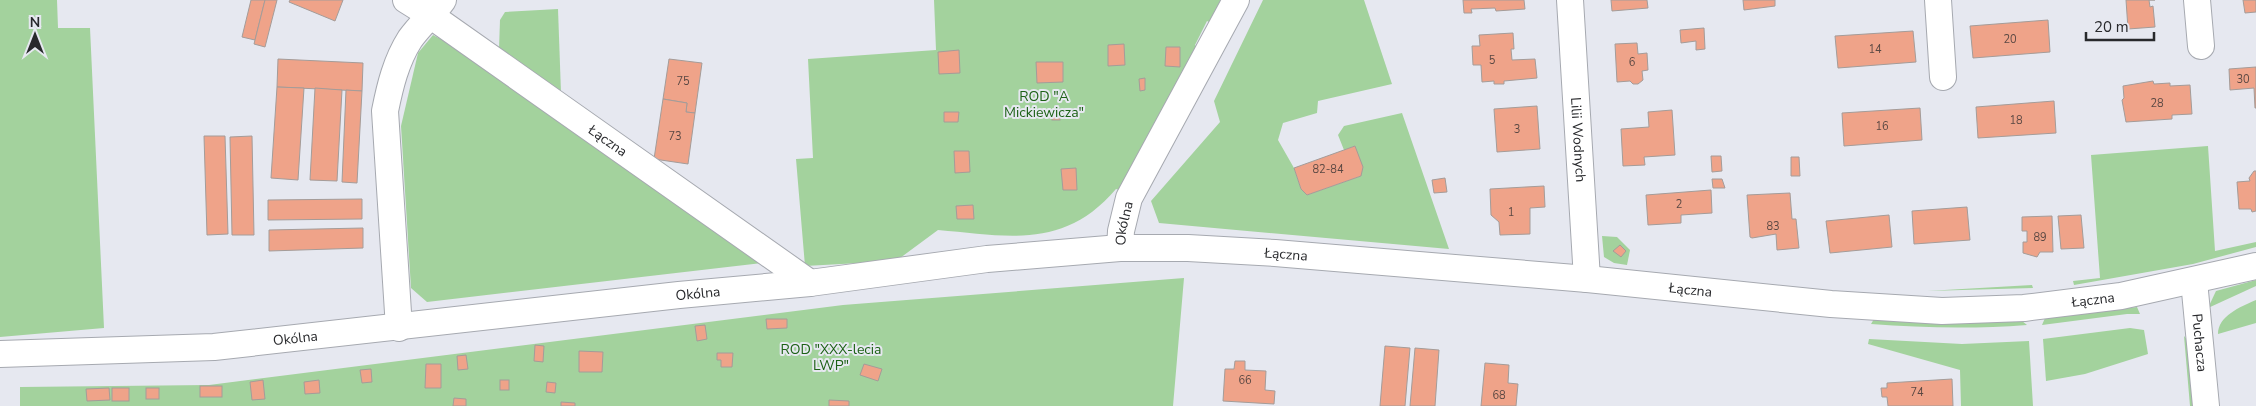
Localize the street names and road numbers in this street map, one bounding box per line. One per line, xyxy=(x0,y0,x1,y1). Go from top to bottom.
street label: Lilii Wodnych xyxy=(1566,97,1591,183)
street label: Łączna xyxy=(584,120,631,161)
street label: Okólna xyxy=(1111,199,1137,246)
street label: Łączna xyxy=(1263,243,1309,265)
street label: Łączna xyxy=(1667,278,1713,301)
street label: Okólna xyxy=(675,282,721,305)
street label: Łączna xyxy=(2069,287,2116,312)
street label: Puchacza xyxy=(2188,313,2212,373)
street label: Okólna xyxy=(272,326,319,350)

